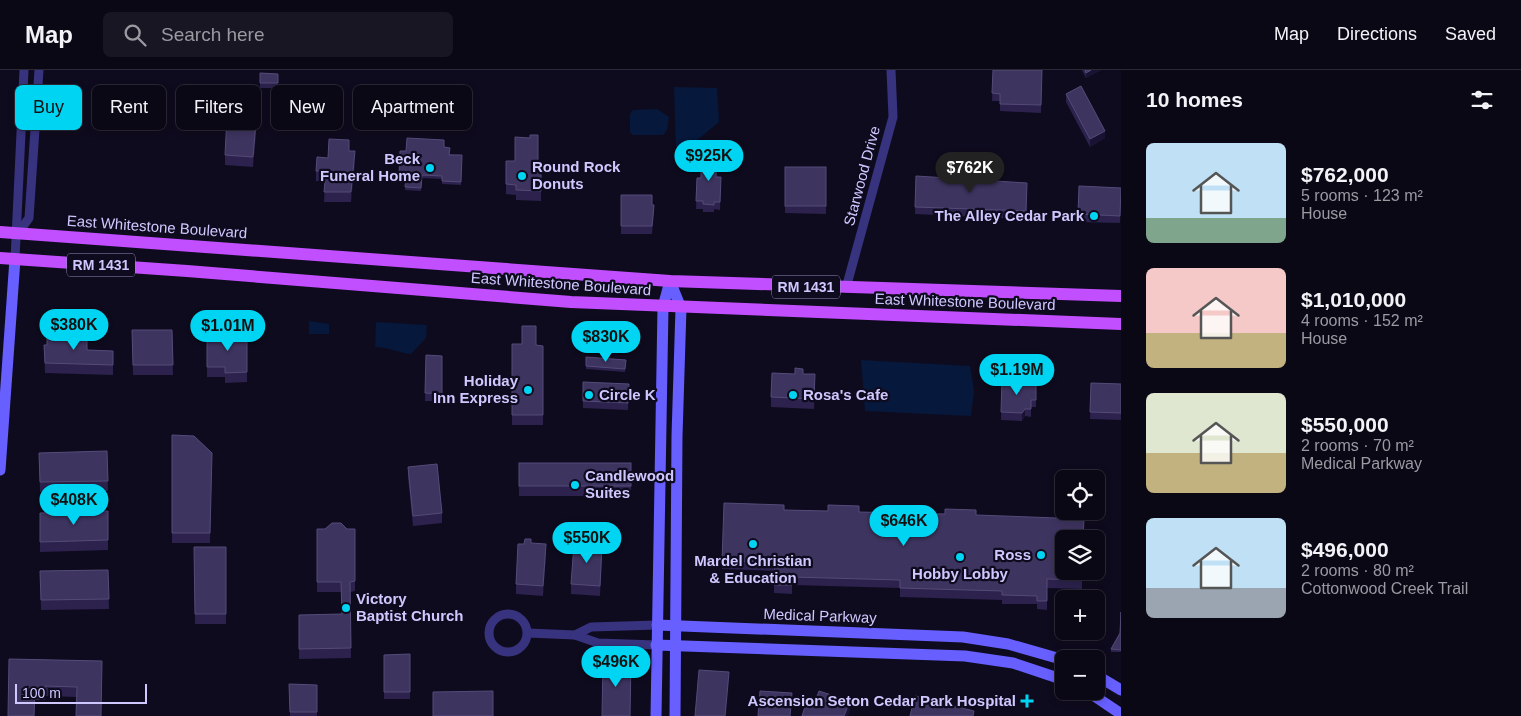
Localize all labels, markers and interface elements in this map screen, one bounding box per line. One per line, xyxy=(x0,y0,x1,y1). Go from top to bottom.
search box xyxy=(103,12,453,57)
text: Map xyxy=(25,21,73,48)
icon: search xyxy=(121,21,149,49)
text: Search here xyxy=(161,24,265,45)
text: Map xyxy=(1274,24,1309,44)
text: Directions xyxy=(1337,24,1417,44)
text: Saved xyxy=(1445,24,1496,44)
chip: Buy xyxy=(15,85,82,130)
chip: Rent xyxy=(92,85,166,130)
chip: Filters xyxy=(176,85,261,130)
chip: New xyxy=(271,85,343,130)
chip: Apartment xyxy=(353,85,472,130)
icon: filters xyxy=(1468,86,1496,114)
text: 10 homes xyxy=(1146,88,1243,111)
street label: Starwood Drive xyxy=(840,124,883,228)
pin: $925K xyxy=(674,140,744,182)
text: $925K xyxy=(685,147,733,164)
place label: Beck Funeral Home xyxy=(320,150,421,184)
pin: $762K xyxy=(935,152,1005,194)
place label: Round Rock Donuts xyxy=(532,158,621,192)
text: $762K xyxy=(946,159,994,176)
marker: Beck Funeral Home xyxy=(424,162,436,174)
icon: home xyxy=(1186,163,1246,223)
text: $762,000 xyxy=(1301,163,1389,186)
marker: Round Rock Donuts xyxy=(516,170,528,182)
text: 5 rooms · 123 m² xyxy=(1301,187,1423,204)
text: House xyxy=(1301,205,1347,222)
place label: The Alley Cedar Park xyxy=(934,207,1085,224)
marker: The Alley Cedar Park xyxy=(1088,210,1100,222)
street label: East Whitestone Boulevard xyxy=(66,212,248,241)
road number: RM 1431 xyxy=(67,254,135,276)
street label: East Whitestone Boulevard xyxy=(470,269,652,298)
road number: RM 1431 xyxy=(772,276,840,298)
icon: home xyxy=(1186,288,1246,348)
text: $1,010,000 xyxy=(1301,288,1406,311)
street label: East Whitestone Boulevard xyxy=(874,290,1056,313)
pin: $380K xyxy=(39,308,109,351)
pin: $1.01M xyxy=(187,310,269,352)
text: 4 rooms · 152 m² xyxy=(1301,312,1423,329)
text: $380K xyxy=(50,316,98,333)
text: $1.01M xyxy=(201,317,255,334)
pin: $830K xyxy=(571,320,641,363)
text: $830K xyxy=(582,328,630,345)
text: House xyxy=(1301,330,1347,347)
pin: $1.19M xyxy=(976,354,1058,396)
text: $1.19M xyxy=(990,361,1044,378)
place label: Holiday Inn Express xyxy=(433,372,519,406)
marker: Holiday Inn Express xyxy=(522,384,534,396)
place label: Circle K xyxy=(599,386,656,403)
place label: Rosa's Cafe xyxy=(803,386,888,403)
marker: Circle K xyxy=(583,389,595,401)
marker: Rosa's Cafe xyxy=(787,389,799,401)
icon: home xyxy=(1186,413,1246,473)
text: $550,000 xyxy=(1301,413,1389,436)
text: 2 rooms · 70 m² xyxy=(1301,437,1414,454)
text: Medical Parkway xyxy=(1301,455,1422,472)
place label: Candlewood Suites xyxy=(585,467,674,501)
map controls xyxy=(1055,470,1105,700)
button: locate xyxy=(1055,470,1105,520)
marker: Candlewood Suites xyxy=(569,479,581,491)
pin: $408K xyxy=(39,484,109,526)
text: $408K xyxy=(50,491,98,508)
pin: $646K xyxy=(869,504,939,547)
text: $646K xyxy=(880,512,928,529)
pin: $550K xyxy=(552,522,622,564)
text: $550K xyxy=(563,529,611,546)
button: layers xyxy=(1055,530,1105,580)
marker: Mardel Christian & Education xyxy=(747,538,759,550)
icon: home xyxy=(1186,538,1246,598)
text: $496,000 xyxy=(1301,538,1389,561)
place label: Ross xyxy=(994,546,1031,563)
marker: Ross xyxy=(1035,549,1047,561)
marker: Hobby Lobby xyxy=(954,551,966,563)
place label: Mardel Christian & Education xyxy=(694,552,812,586)
text: 2 rooms · 80 m² xyxy=(1301,562,1414,579)
place label: Hobby Lobby xyxy=(912,565,1009,582)
text: Cottonwood Creek Trail xyxy=(1301,580,1468,597)
place label: Victory Baptist Church xyxy=(356,590,464,624)
button: + xyxy=(1055,590,1105,640)
marker: Victory Baptist Church xyxy=(340,602,352,614)
street label: Medical Parkway xyxy=(763,605,877,626)
pin: $496K xyxy=(581,646,651,688)
button: − xyxy=(1055,650,1105,700)
text: $496K xyxy=(592,653,640,670)
scale bar xyxy=(15,681,148,704)
text: 100 m xyxy=(22,685,61,701)
place label: Ascension Seton Cedar Park Hospital xyxy=(748,692,1016,709)
marker: Ascension Seton Cedar Park Hospital xyxy=(1020,694,1034,708)

